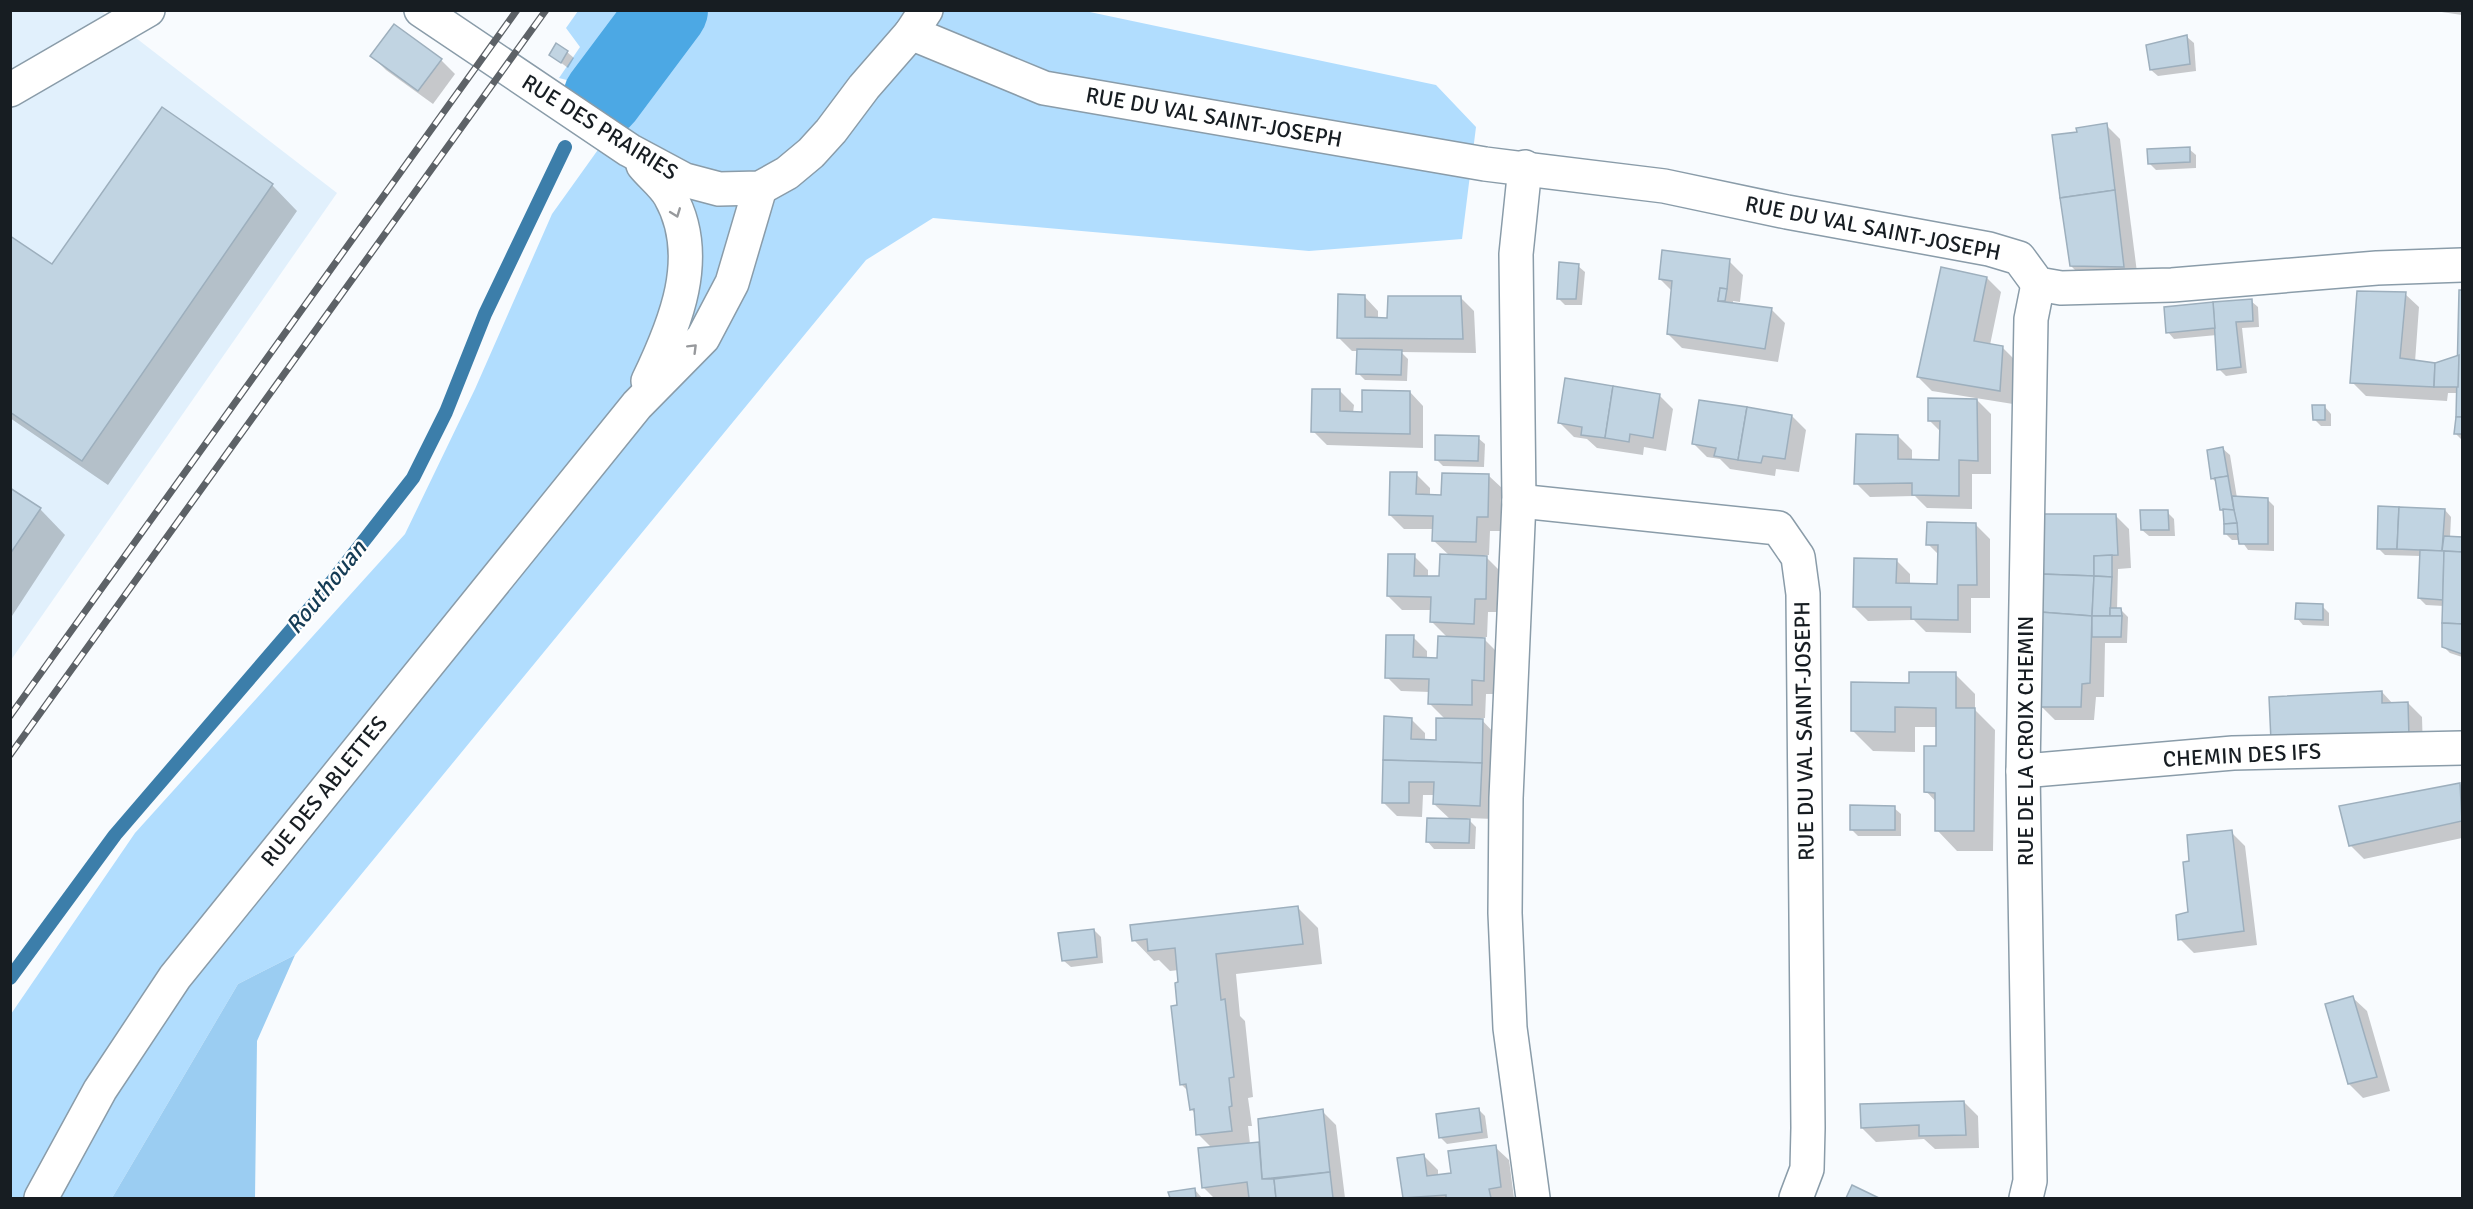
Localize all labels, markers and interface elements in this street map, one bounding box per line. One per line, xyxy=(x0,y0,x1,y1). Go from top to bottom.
street label: RUE DES PRAIRIES xyxy=(517,68,683,186)
street label: RUE DU VAL SAINT-JOSEPH xyxy=(1084,81,1344,153)
street label: RUE DU VAL SAINT-JOSEPH xyxy=(1743,190,2003,266)
one-way arrow xyxy=(669,207,682,217)
one-way arrow xyxy=(686,345,697,356)
water label: Routhouan xyxy=(279,533,373,640)
street label: RUE DU VAL SAINT-JOSEPH xyxy=(1788,601,1820,861)
street label: RUE DE LA CROIX CHEMIN xyxy=(2012,616,2039,866)
street label: RUE DES ABLETTES xyxy=(255,710,393,872)
street label: CHEMIN DES IFS xyxy=(2162,737,2322,773)

